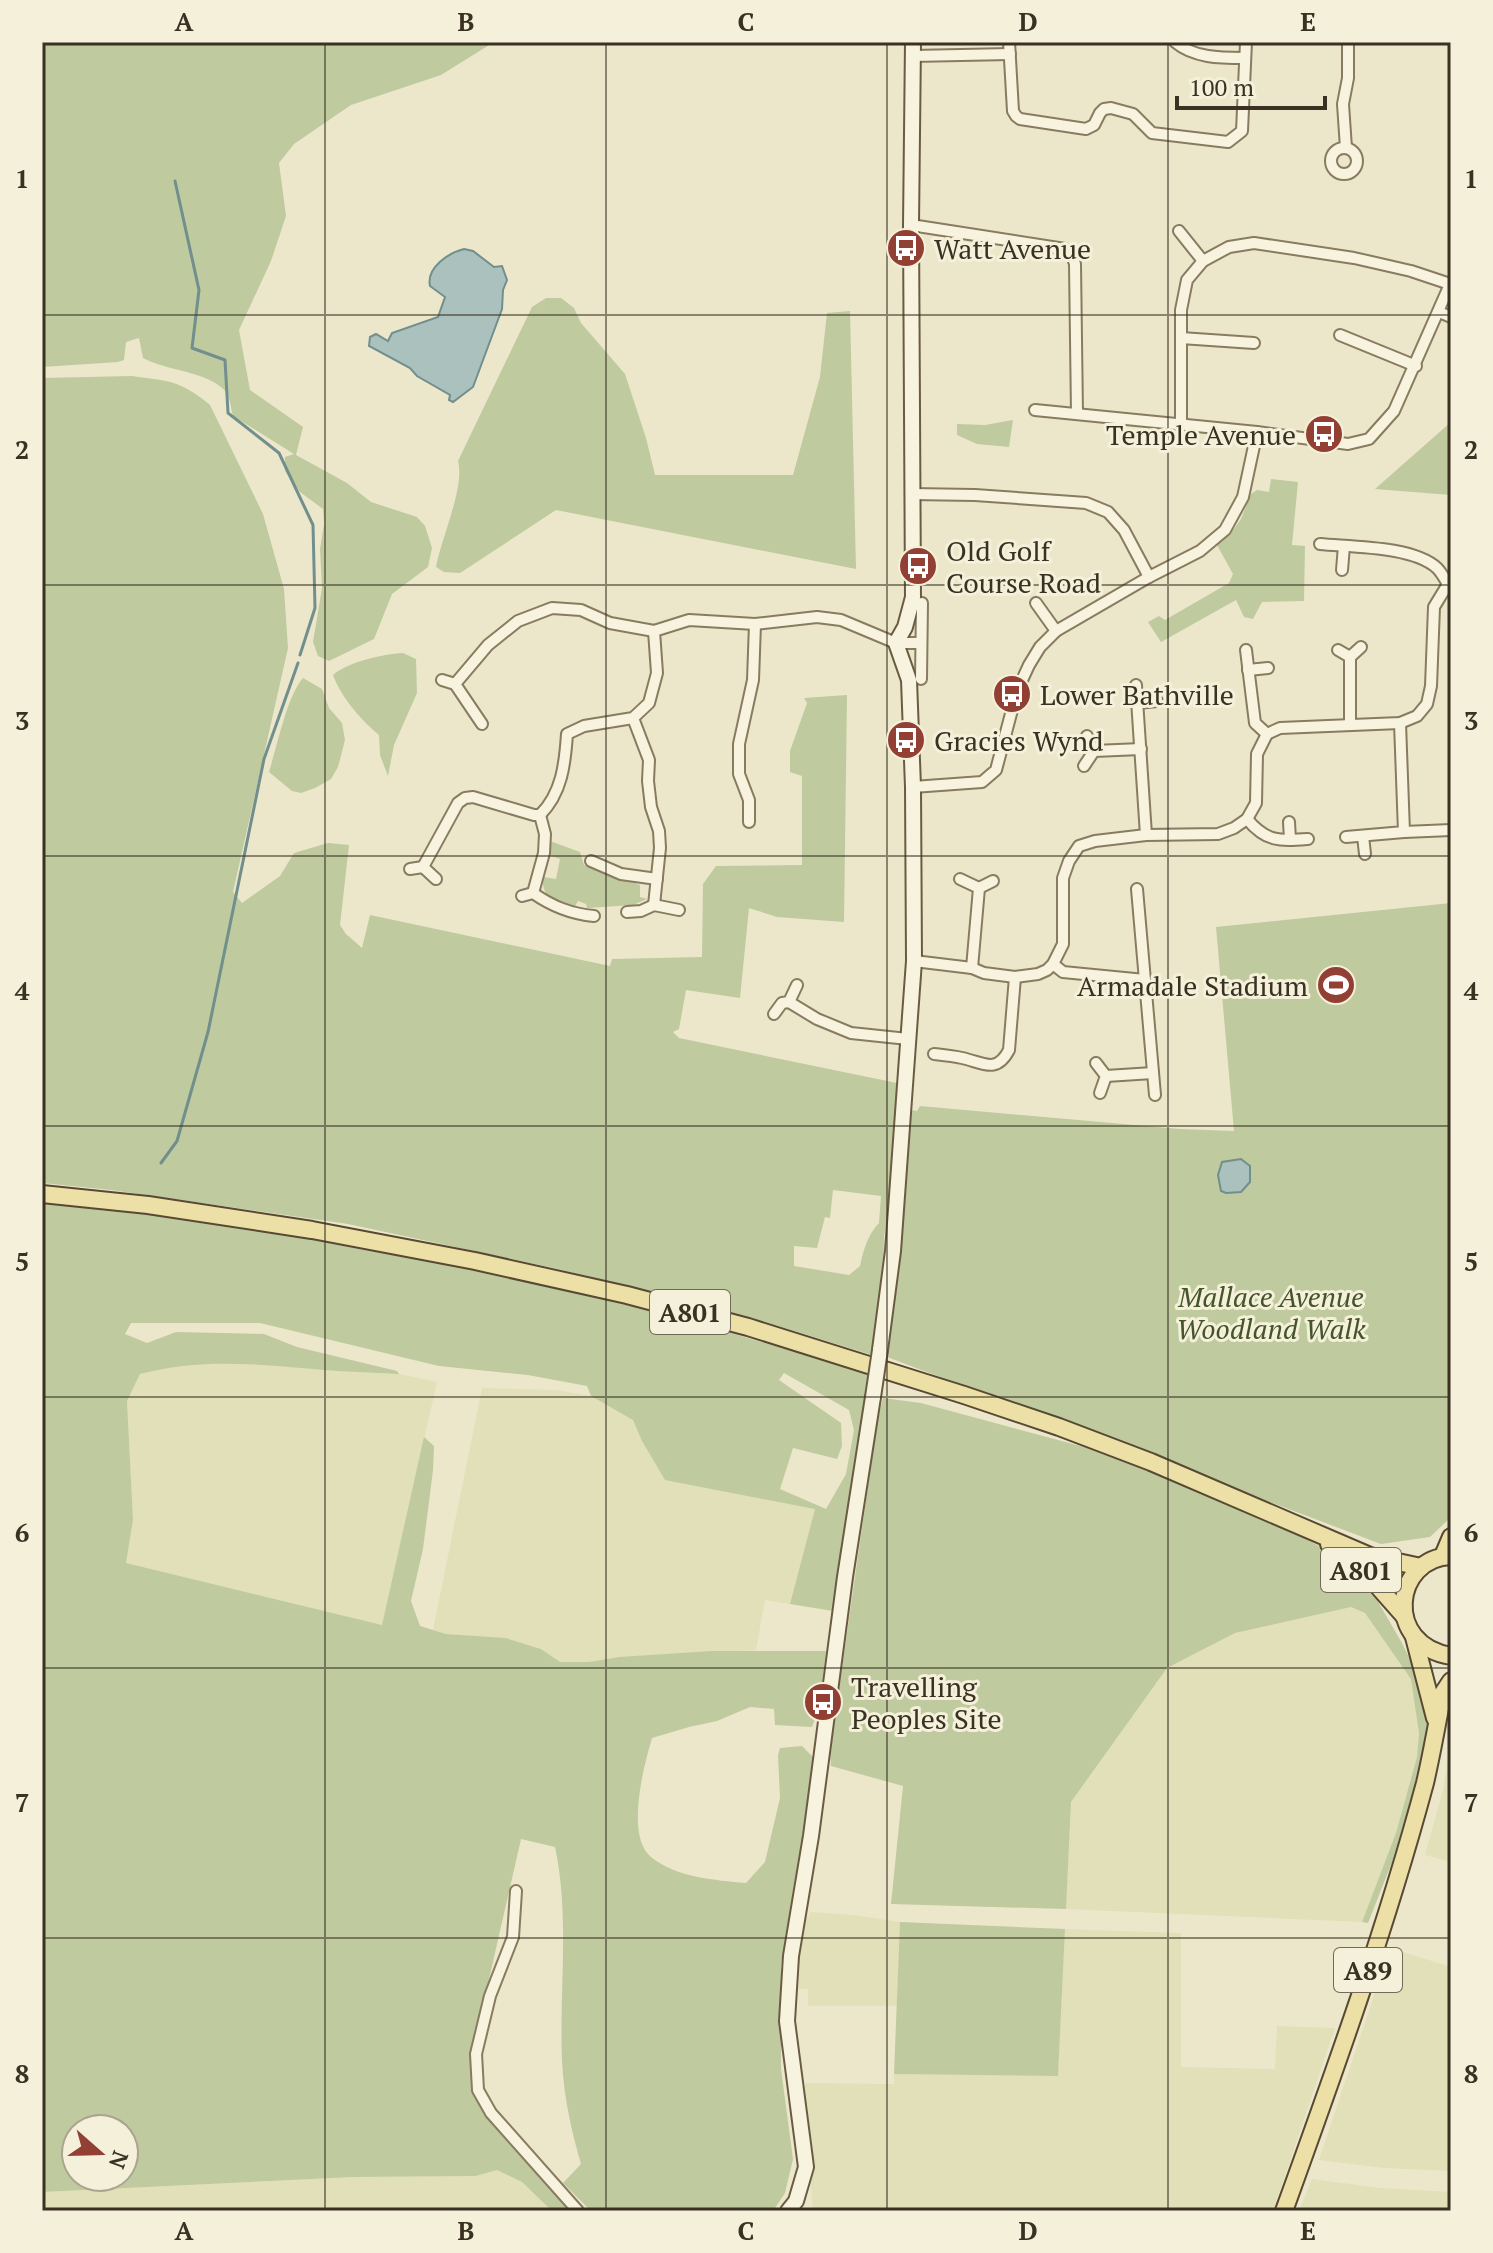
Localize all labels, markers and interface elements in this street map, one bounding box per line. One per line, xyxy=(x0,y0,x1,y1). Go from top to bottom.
text: A xyxy=(175,4,194,38)
text: B xyxy=(458,4,474,38)
text: C xyxy=(738,4,754,38)
text: D xyxy=(1018,4,1038,38)
text: E xyxy=(1300,4,1316,38)
scale bar xyxy=(1177,60,1325,110)
text: 100 m xyxy=(1189,71,1254,103)
text: 1 xyxy=(15,161,29,195)
text: 1 xyxy=(1464,161,1478,195)
bus stop icon: Watt Avenue xyxy=(885,227,927,269)
place label: Watt Avenue xyxy=(934,230,1091,267)
bus stop icon: Temple Avenue xyxy=(1303,413,1345,455)
place label: Temple Avenue xyxy=(1106,416,1296,453)
text: 2 xyxy=(15,432,29,466)
text: 2 xyxy=(1464,432,1478,466)
place label: Old Golf Course Road xyxy=(946,532,1101,601)
bus stop icon: Old Golf Course Road xyxy=(897,545,939,587)
bus stop icon: Lower Bathville xyxy=(991,673,1033,715)
place label: Lower Bathville xyxy=(1040,676,1234,713)
text: 3 xyxy=(15,703,29,737)
text: 3 xyxy=(1464,703,1478,737)
bus stop icon: Gracies Wynd xyxy=(885,719,927,761)
place label: Gracies Wynd xyxy=(934,722,1104,759)
sports icon: Armadale Stadium xyxy=(1315,964,1357,1006)
place label: Armadale Stadium xyxy=(1077,967,1308,1004)
text: 4 xyxy=(15,973,30,1007)
text: 4 xyxy=(1464,973,1479,1007)
text: 5 xyxy=(15,1244,29,1278)
text: 5 xyxy=(1464,1244,1478,1278)
park label: Mallace Avenue Woodland Walk xyxy=(1176,1278,1366,1347)
road number: A801 xyxy=(650,1290,730,1334)
text: 6 xyxy=(15,1515,29,1549)
text: 6 xyxy=(1464,1515,1478,1549)
road number: A801 xyxy=(1321,1548,1401,1592)
place label: Travelling Peoples Site xyxy=(851,1668,1002,1737)
bus stop icon: Travelling Peoples Site xyxy=(802,1681,844,1723)
text: 7 xyxy=(15,1785,29,1819)
text: 7 xyxy=(1464,1785,1478,1819)
road number: A89 xyxy=(1334,1948,1402,1992)
text: 8 xyxy=(15,2056,29,2090)
text: 8 xyxy=(1464,2056,1478,2090)
north arrow xyxy=(60,2113,140,2193)
text: N xyxy=(103,2147,136,2173)
text: A xyxy=(175,2213,194,2247)
text: B xyxy=(458,2213,474,2247)
text: C xyxy=(738,2213,754,2247)
text: D xyxy=(1018,2213,1038,2247)
text: E xyxy=(1300,2213,1316,2247)

